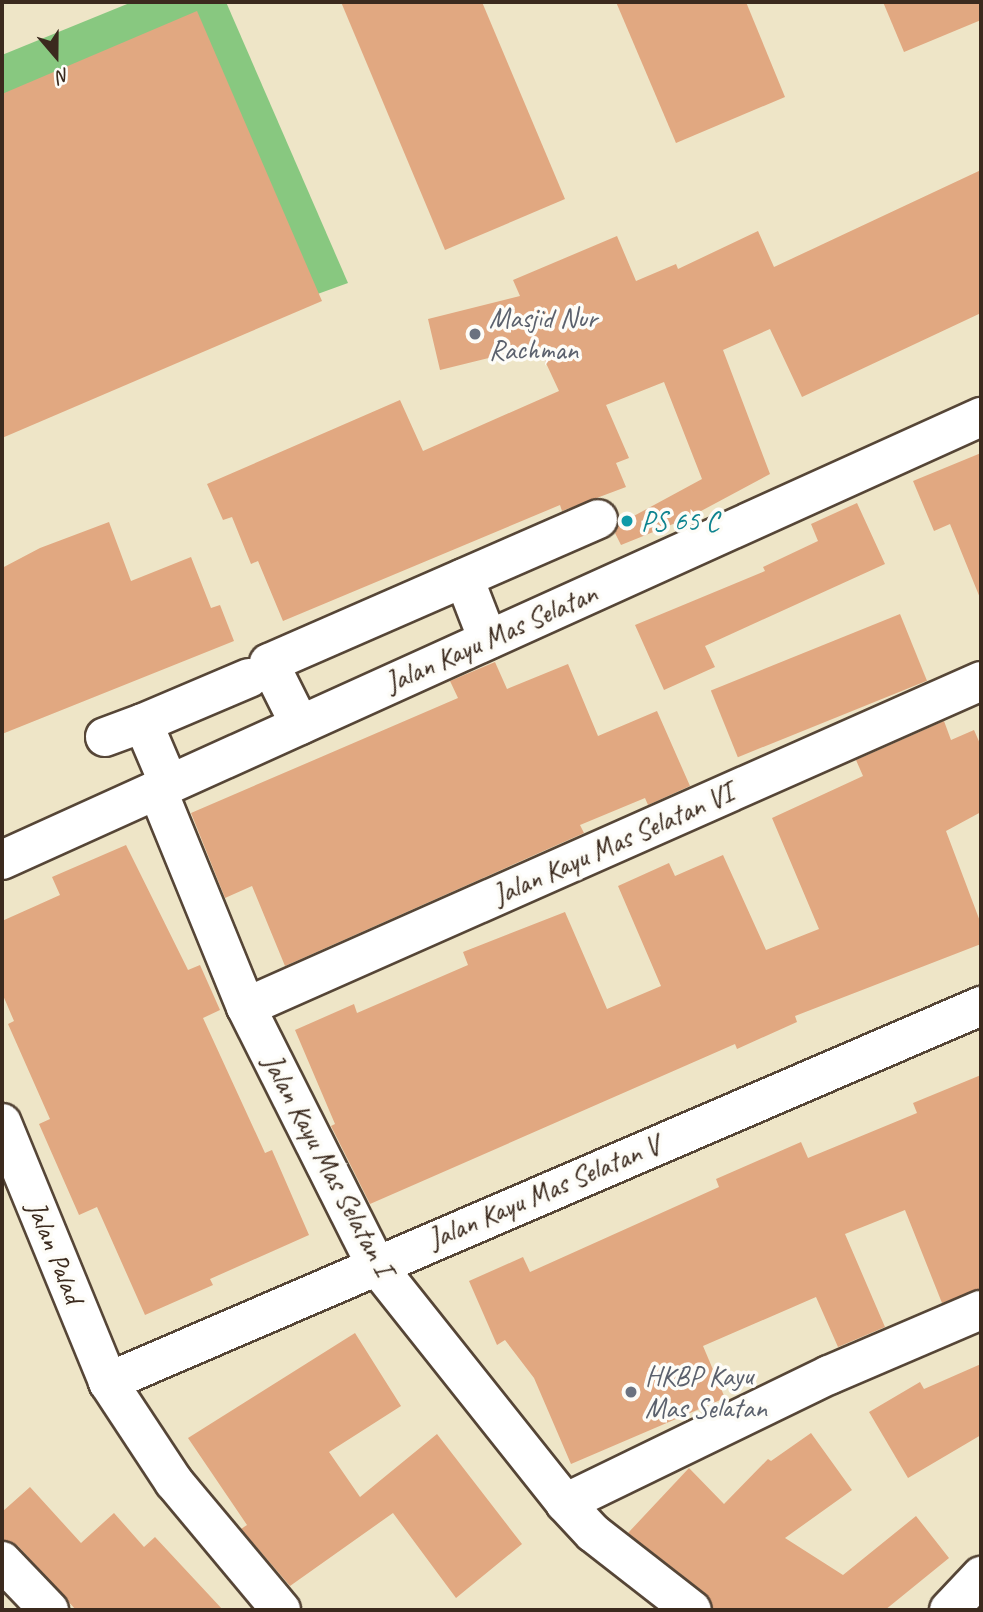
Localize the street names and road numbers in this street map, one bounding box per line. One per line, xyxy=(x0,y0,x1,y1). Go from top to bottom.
street label: Jalan Kayu Mas Selatan xyxy=(380,576,602,700)
street label: Jalan Kayu Mas Selatan VI xyxy=(488,776,738,912)
street label: Jalan Kayu Mas Selatan I xyxy=(256,1049,400,1281)
street label: Jalan Kayu Mas Selatan V xyxy=(423,1128,665,1256)
street label: Jalan Palad xyxy=(19,1196,91,1308)

